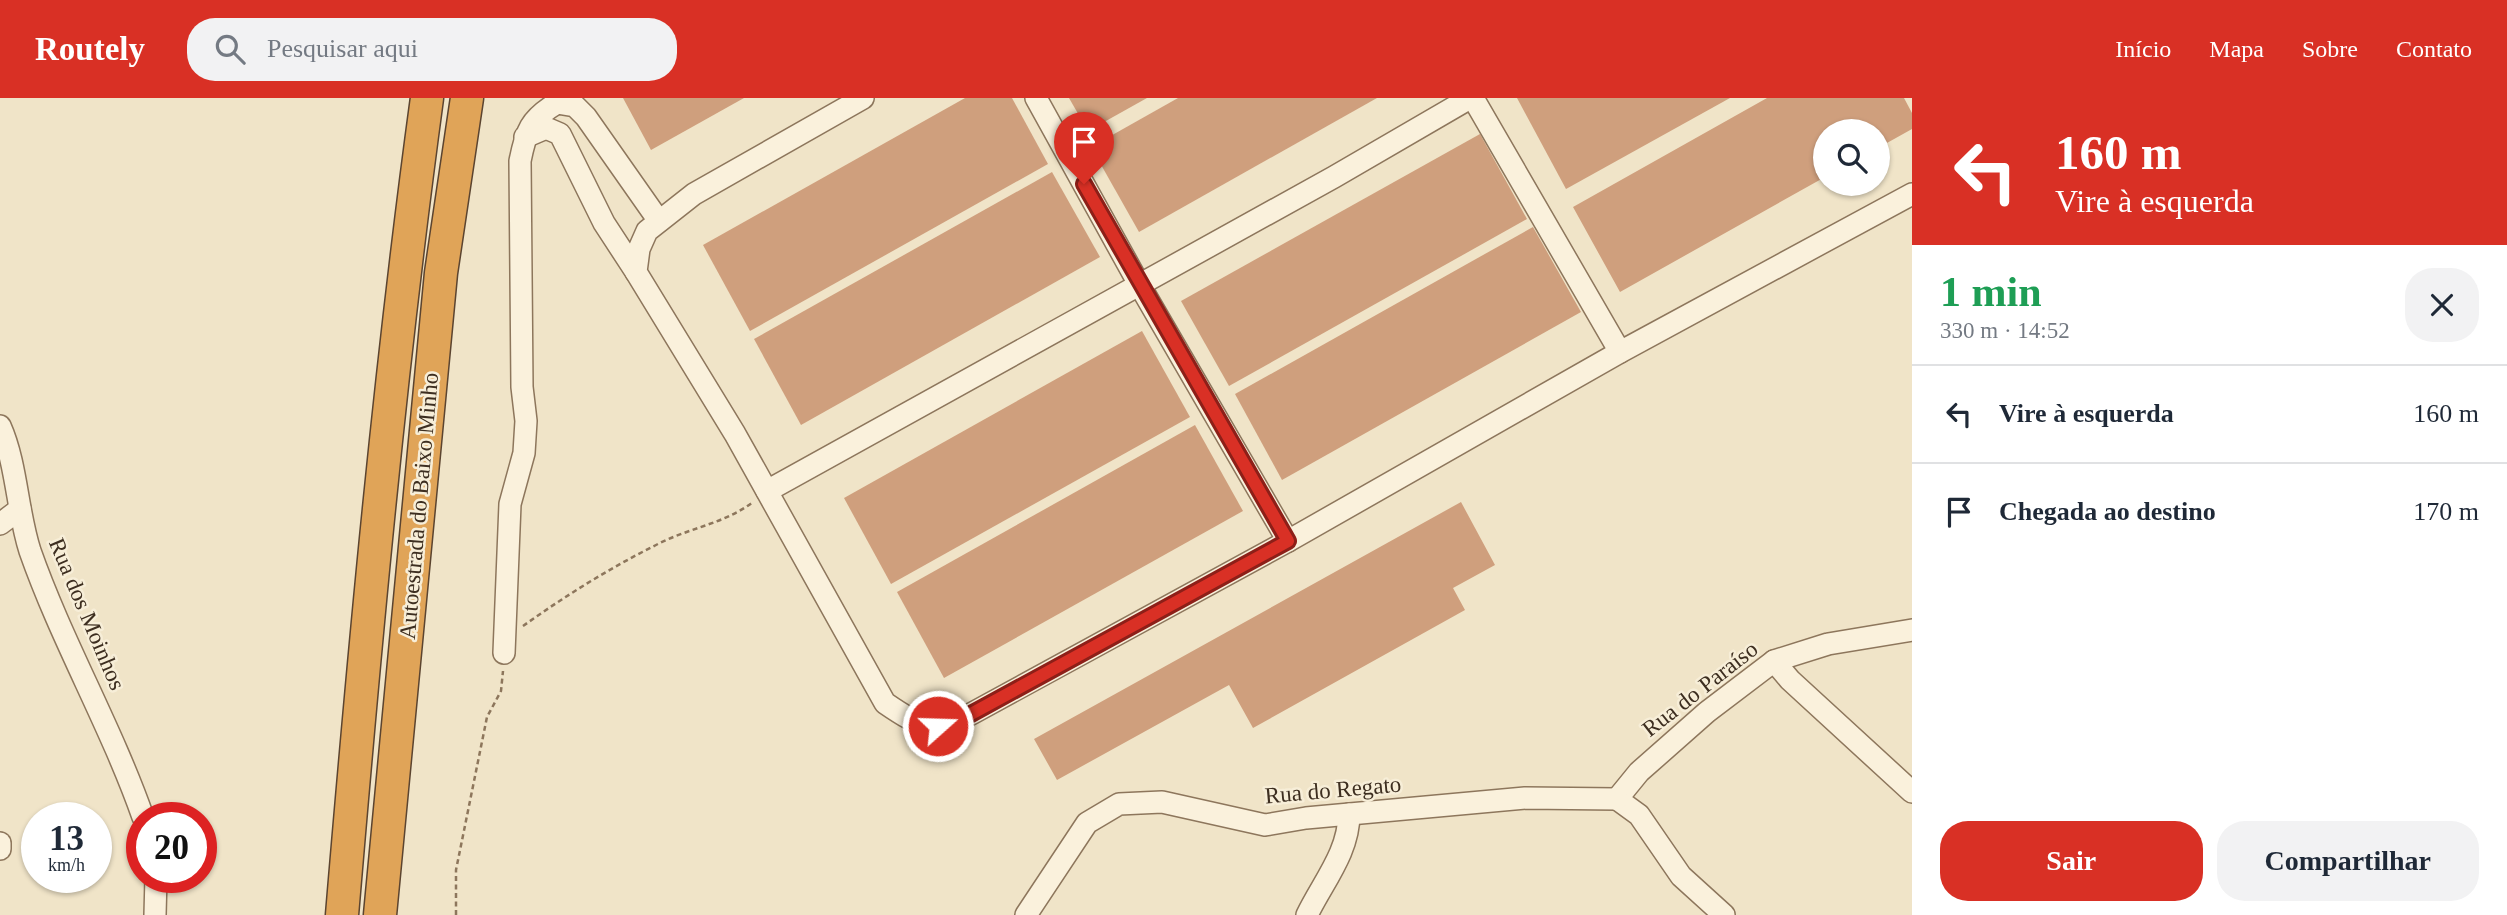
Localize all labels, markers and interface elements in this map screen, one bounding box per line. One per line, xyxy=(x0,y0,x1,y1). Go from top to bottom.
search box xyxy=(187,18,677,81)
icon: search xyxy=(211,30,249,68)
text: Routely xyxy=(35,31,145,67)
text: Pesquisar aqui xyxy=(267,34,418,63)
text: Início xyxy=(2115,36,2171,62)
text: Mapa xyxy=(2209,36,2264,62)
text: Sobre xyxy=(2302,36,2358,62)
text: Contato xyxy=(2396,36,2472,62)
pin xyxy=(1054,112,1114,184)
map controls xyxy=(1813,119,1890,196)
button: search xyxy=(1813,119,1890,196)
icon: arrive xyxy=(1065,123,1103,161)
text: 160 m xyxy=(2055,125,2182,180)
icon: left xyxy=(1940,126,2031,217)
text: Vire à esquerda xyxy=(2055,183,2254,219)
button: close xyxy=(2405,268,2479,342)
text: 1 min xyxy=(1940,269,2042,315)
text: 330 m · 14:52 xyxy=(1940,318,2070,343)
street label: Autoestrada do Baixo Minho xyxy=(395,372,443,640)
icon: left xyxy=(1940,395,1978,433)
text: Vire à esquerda xyxy=(1999,399,2174,428)
text: 160 m xyxy=(2413,399,2479,428)
icon: arrive xyxy=(1940,493,1978,531)
text: Chegada ao destino xyxy=(1999,497,2216,526)
text: 170 m xyxy=(2413,497,2479,526)
street label: Rua dos Moinhos xyxy=(44,534,130,694)
street label: Rua do Paraíso xyxy=(1637,636,1763,742)
position arrow xyxy=(901,689,975,763)
street label: Rua do Regato xyxy=(1264,772,1402,808)
speed limit sign: 20 xyxy=(126,802,217,893)
text: 13 xyxy=(49,819,84,858)
button: Sair xyxy=(1940,821,2203,901)
button: Compartilhar xyxy=(2217,821,2479,901)
text: km/h xyxy=(48,855,85,875)

